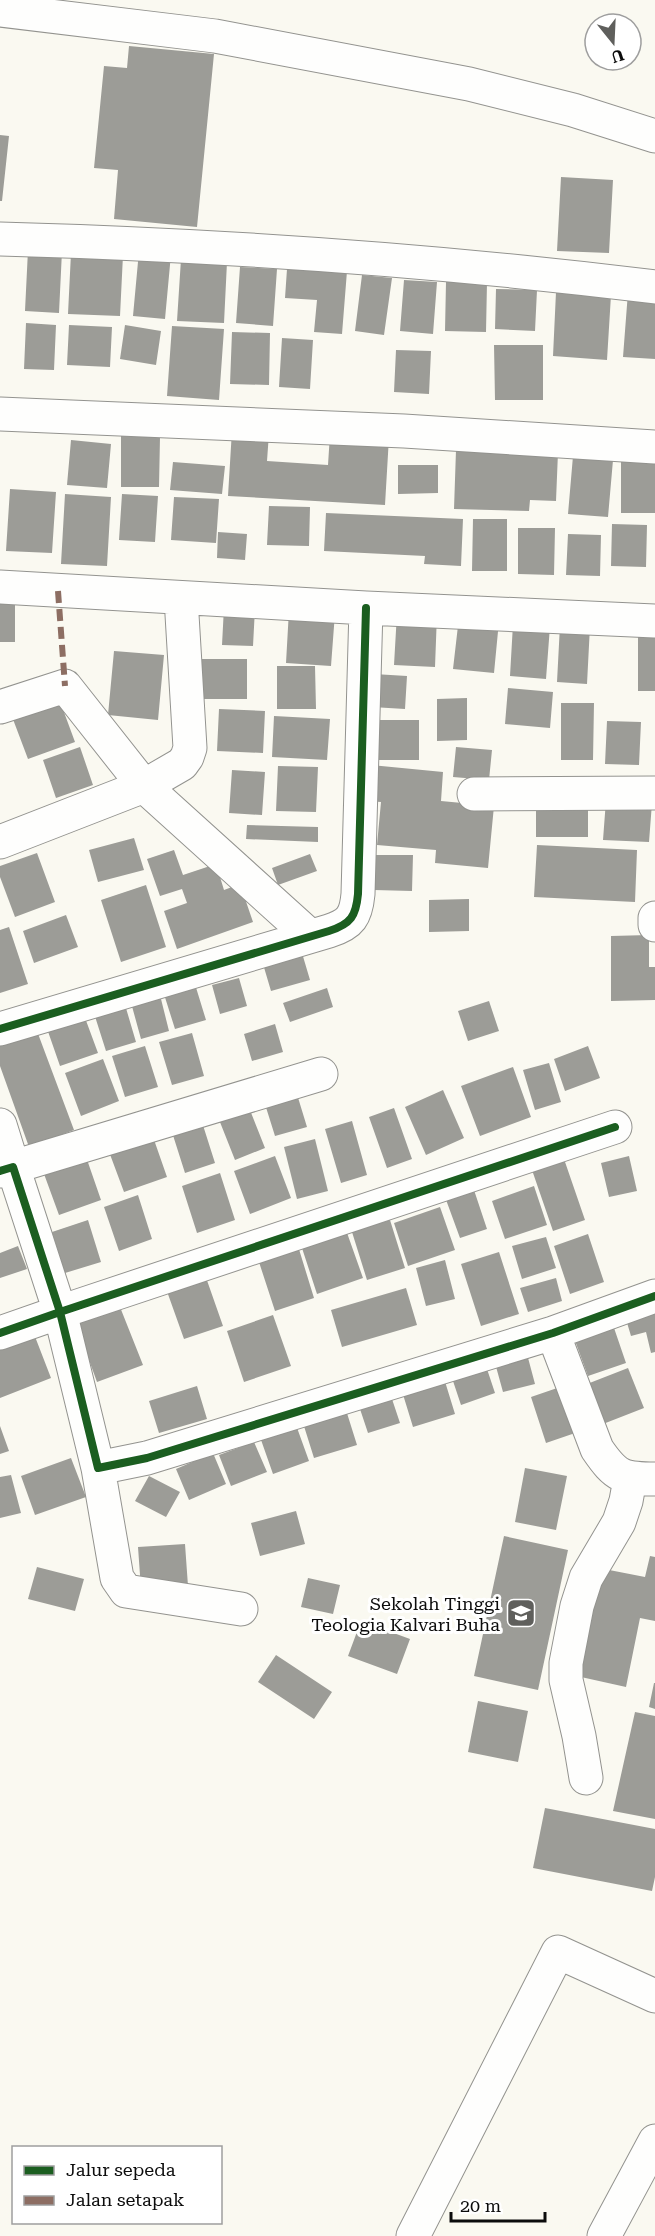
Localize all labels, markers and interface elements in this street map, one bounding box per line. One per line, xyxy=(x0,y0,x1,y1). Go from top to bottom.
north arrow xyxy=(583,12,643,72)
text: U xyxy=(609,45,626,67)
place label: Sekolah Tinggi Teologia Kalvari Buha xyxy=(311,1593,500,1635)
school or university icon: Sekolah Tinggi Teologia Kalvari Buha xyxy=(505,1597,537,1629)
legend xyxy=(12,2146,222,2224)
text: Jalur sepeda xyxy=(66,2159,176,2180)
scale bar xyxy=(451,2185,546,2223)
text: Jalan setapak xyxy=(66,2189,184,2210)
text: 20 m xyxy=(460,2195,501,2216)

